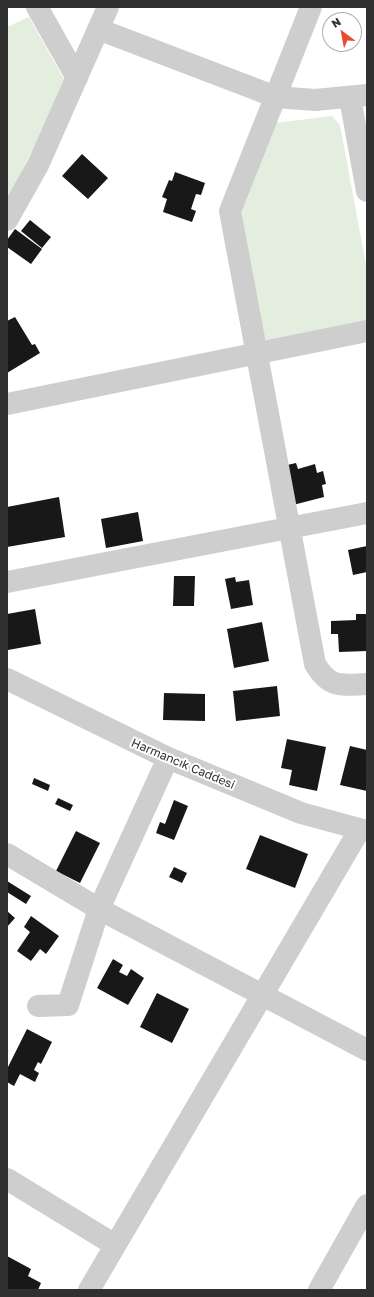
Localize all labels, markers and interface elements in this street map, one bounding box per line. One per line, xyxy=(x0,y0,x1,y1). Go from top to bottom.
north arrow xyxy=(322,12,362,52)
text: N xyxy=(329,15,343,30)
street label: Harmancık Caddesi xyxy=(129,736,237,792)

